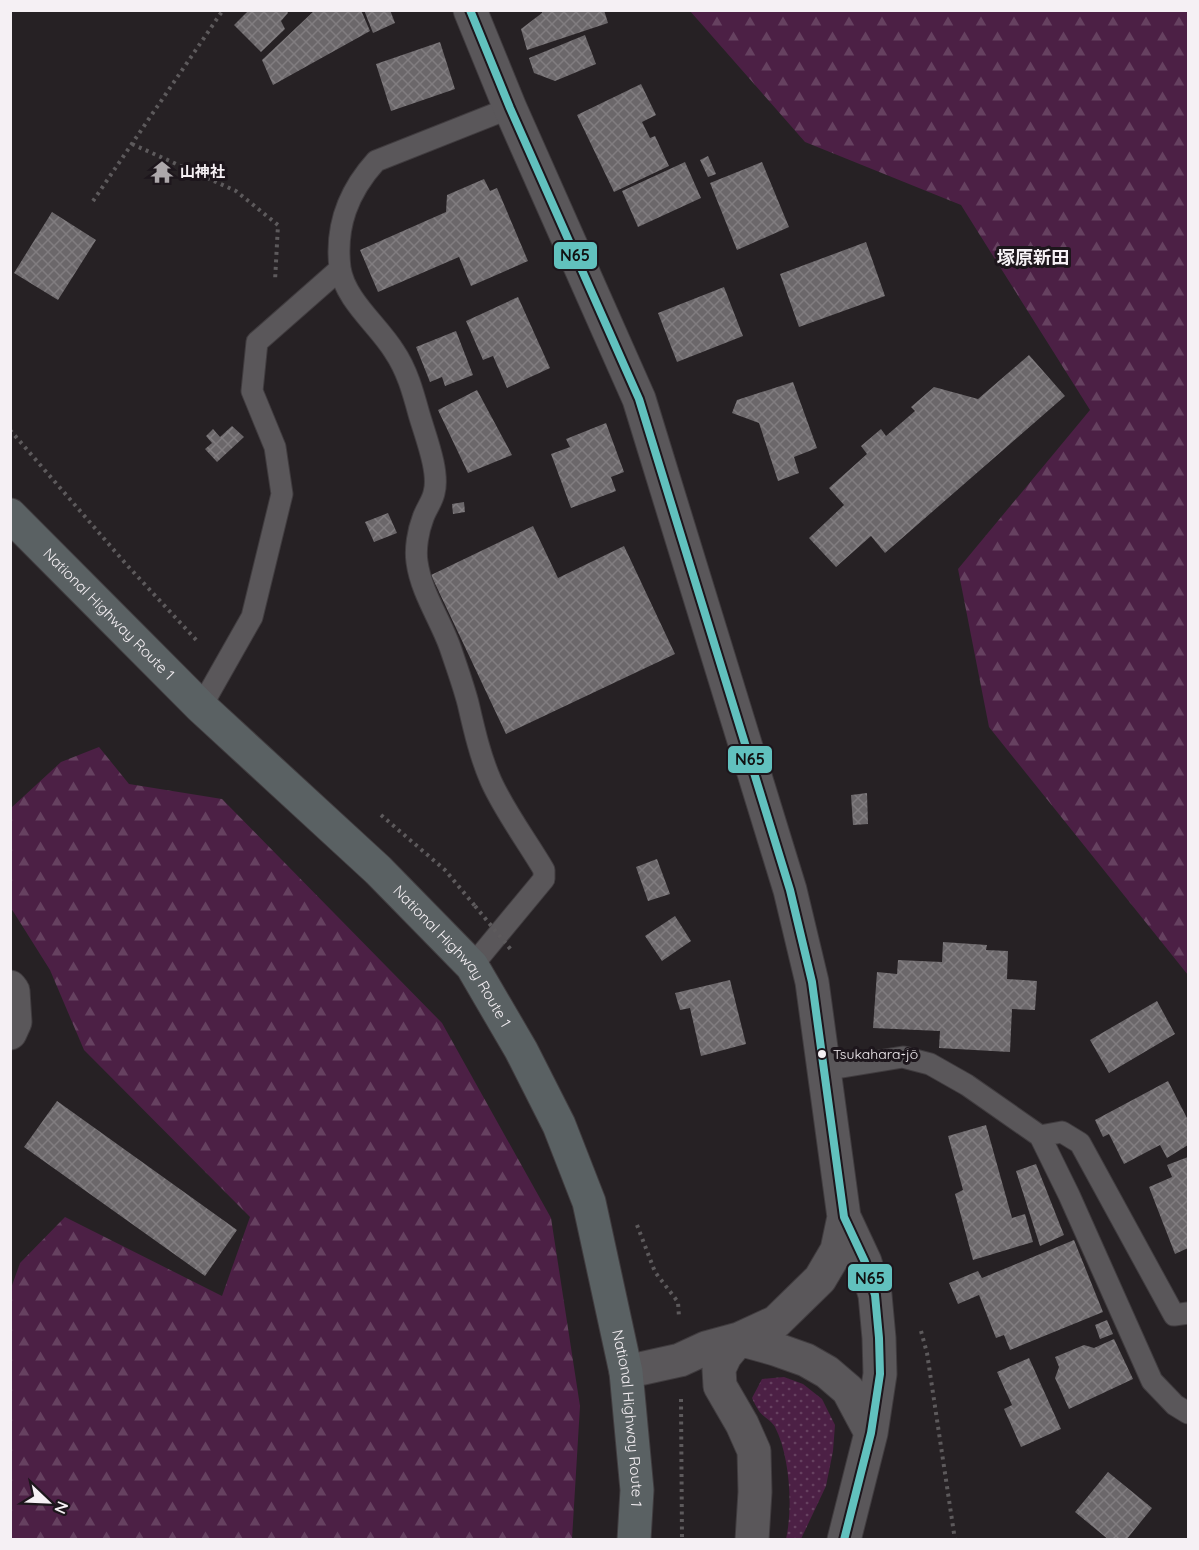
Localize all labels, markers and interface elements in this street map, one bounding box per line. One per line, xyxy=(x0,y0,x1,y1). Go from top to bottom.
temple icon: 山神社 xyxy=(149,159,175,185)
place label: 山神社 xyxy=(180,162,225,181)
line badge: N65 xyxy=(553,241,598,270)
text: N65 xyxy=(560,245,590,265)
district label: 塚原新田 xyxy=(997,246,1069,269)
street label: National Highway Route 1 xyxy=(39,544,179,684)
line badge: N65 xyxy=(727,745,773,774)
text: N65 xyxy=(735,749,765,769)
street label: National Highway Route 1 xyxy=(389,881,516,1031)
place label: Tsukahara-jō xyxy=(833,1045,918,1063)
marker: Tsukahara-jō xyxy=(816,1048,828,1060)
line badge: N65 xyxy=(847,1263,893,1292)
text: N65 xyxy=(855,1268,885,1288)
street label: National Highway Route 1 xyxy=(608,1328,647,1508)
north arrow xyxy=(18,1472,78,1532)
text: N xyxy=(50,1499,73,1517)

